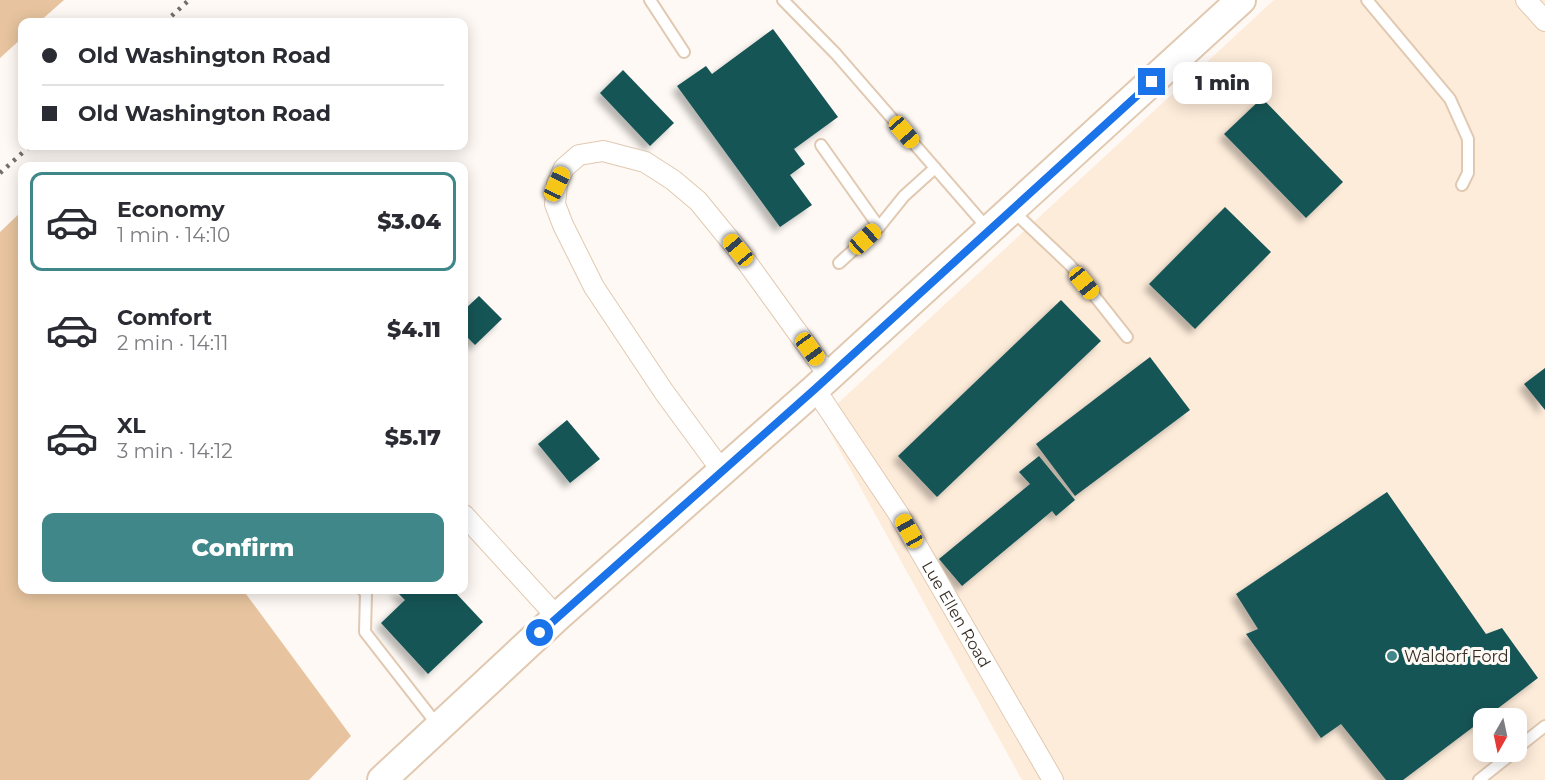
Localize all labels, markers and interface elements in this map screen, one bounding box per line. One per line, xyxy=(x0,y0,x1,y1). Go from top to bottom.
text: Old Washington Road xyxy=(78,42,331,69)
callout: 1 min xyxy=(1173,61,1272,103)
route end xyxy=(1138,68,1165,95)
text: 1 min xyxy=(1195,71,1250,95)
text: Old Washington Road xyxy=(78,100,331,127)
car xyxy=(885,113,923,151)
car xyxy=(541,164,573,204)
icon: car xyxy=(45,195,99,249)
text: Economy xyxy=(117,196,225,223)
text: $3.04 xyxy=(377,208,441,235)
car xyxy=(846,220,884,258)
text: 1 min · 14:10 xyxy=(117,223,230,247)
car xyxy=(720,230,756,270)
car xyxy=(1066,263,1102,303)
icon: car xyxy=(45,303,99,357)
text: Comfort xyxy=(117,304,212,331)
text: $4.11 xyxy=(387,316,441,343)
car xyxy=(792,329,828,369)
text: 2 min · 14:11 xyxy=(117,331,228,355)
icon: car xyxy=(45,411,99,465)
text: XL xyxy=(117,412,146,439)
text: $5.17 xyxy=(385,424,441,451)
text: 3 min · 14:12 xyxy=(117,439,233,463)
car xyxy=(892,511,926,551)
button: Confirm xyxy=(42,513,444,582)
street label: Lue Ellen Road xyxy=(918,557,995,671)
route start xyxy=(526,619,553,646)
place label: Waldorf Ford xyxy=(1404,647,1509,666)
marker: Waldorf Ford xyxy=(1385,649,1399,663)
north arrow xyxy=(1473,708,1527,762)
map controls xyxy=(1473,708,1527,762)

